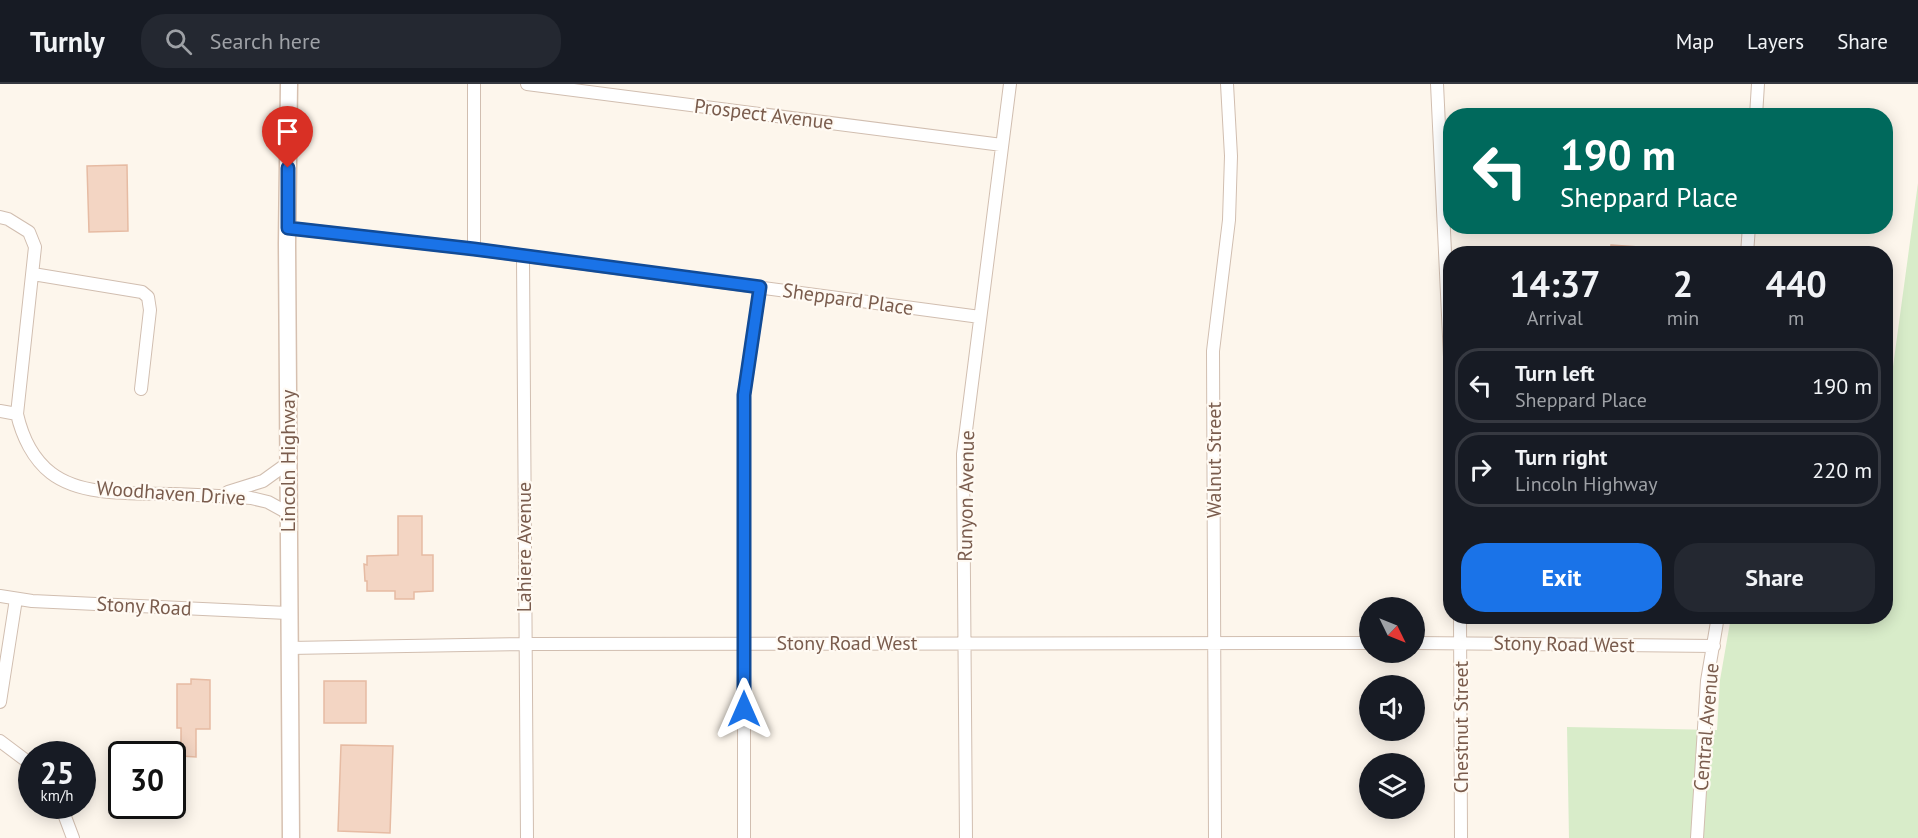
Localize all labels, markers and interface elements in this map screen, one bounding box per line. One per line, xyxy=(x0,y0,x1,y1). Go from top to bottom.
search box xyxy=(141,14,561,68)
text: Turnly xyxy=(30,23,105,60)
icon: search xyxy=(162,25,195,58)
text: Search here xyxy=(210,27,321,55)
text: Map xyxy=(1676,28,1714,55)
text: Layers xyxy=(1747,28,1804,55)
text: Share xyxy=(1837,28,1888,55)
street label: Prospect Avenue xyxy=(693,93,835,135)
pin xyxy=(262,106,313,168)
icon: arrive xyxy=(271,115,304,148)
text: 190 m xyxy=(1560,127,1676,182)
icon: left xyxy=(1461,132,1539,210)
text: Sheppard Place xyxy=(1560,180,1738,214)
text: 14:37 xyxy=(1509,260,1601,307)
text: 2 xyxy=(1673,260,1693,307)
text: 440 xyxy=(1766,260,1827,307)
street label: Sheppard Place xyxy=(781,277,915,321)
text: Arrival xyxy=(1527,305,1583,331)
text: min xyxy=(1667,305,1699,331)
text: m xyxy=(1788,305,1804,331)
text: Turn left xyxy=(1515,359,1595,387)
icon: left xyxy=(1464,369,1497,402)
text: 190 m xyxy=(1812,372,1872,400)
text: Sheppard Place xyxy=(1515,387,1647,413)
street label: Lincoln Highway xyxy=(275,389,301,532)
street label: Walnut Street xyxy=(1201,402,1227,518)
street label: Runyon Avenue xyxy=(952,430,980,562)
text: Turn right xyxy=(1515,443,1607,471)
icon: right xyxy=(1464,453,1497,486)
text: 220 m xyxy=(1812,456,1872,484)
text: Lincoln Highway xyxy=(1515,471,1657,497)
street label: Woodhaven Drive xyxy=(96,475,246,511)
street label: Lahiere Avenue xyxy=(511,482,537,612)
button: Exit xyxy=(1461,543,1662,612)
button: Share xyxy=(1674,543,1875,612)
street label: Stony Road xyxy=(96,591,192,621)
north arrow xyxy=(1359,597,1425,663)
map controls xyxy=(1359,597,1425,819)
street label: Stony Road West xyxy=(776,630,918,656)
street label: Stony Road West xyxy=(1493,630,1635,658)
street label: Chestnut Street xyxy=(1448,660,1474,793)
street label: Central Avenue xyxy=(1687,662,1725,792)
button: sound xyxy=(1359,675,1425,741)
position arrow xyxy=(712,677,776,741)
speed limit sign: 30 xyxy=(108,741,186,819)
text: 25 xyxy=(40,753,74,792)
button: layers xyxy=(1359,753,1425,819)
text: km/h xyxy=(41,786,73,805)

